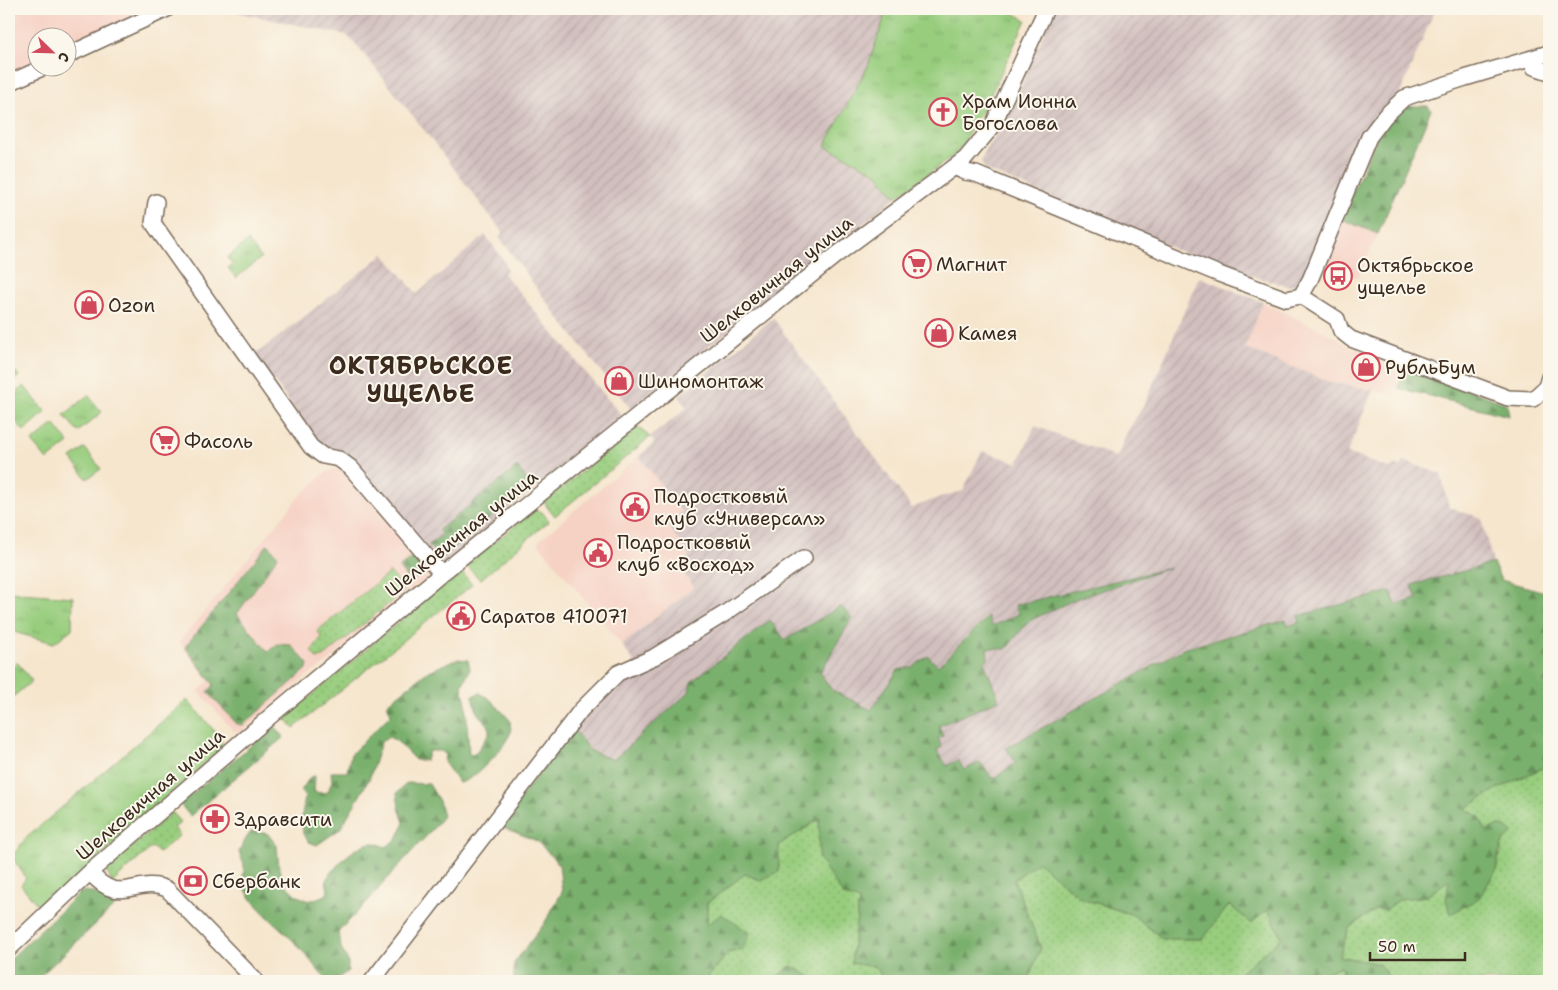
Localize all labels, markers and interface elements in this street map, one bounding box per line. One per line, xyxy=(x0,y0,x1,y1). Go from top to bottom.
north arrow xyxy=(28,28,78,78)
text: С xyxy=(54,50,74,65)
place label: Храм Ионна Богослова xyxy=(962,89,1077,136)
church icon: Храм Ионна Богослова xyxy=(928,97,958,127)
street label: Шелковичная улица xyxy=(695,210,858,349)
supermarket icon: Магнит xyxy=(902,249,932,279)
place label: Магнит xyxy=(936,252,1007,277)
place label: Октябрьское ущелье xyxy=(1357,253,1474,300)
bus stop icon: Октябрьское ущелье xyxy=(1323,261,1353,291)
shop icon: Ozon xyxy=(74,290,104,320)
place label: Ozon xyxy=(108,293,155,318)
shop icon: Камея xyxy=(924,318,954,348)
place label: Камея xyxy=(958,321,1017,346)
district label: ОКТЯБРЬСКОЕ УЩЕЛЬЕ xyxy=(329,350,513,410)
shop icon: РубльБум xyxy=(1351,352,1381,382)
place label: РубльБум xyxy=(1385,355,1476,380)
shop icon: Шиномонтаж xyxy=(604,366,634,396)
place label: Шиномонтаж xyxy=(638,369,764,394)
supermarket icon: Фасоль xyxy=(150,426,180,456)
place label: Фасоль xyxy=(184,429,253,454)
street label: Шелковичная улица xyxy=(380,464,543,603)
place label: Подростковый клуб «Универсал» xyxy=(654,484,825,531)
public building icon: Подростковый клуб «Универсал» xyxy=(620,492,650,522)
place label: Подростковый клуб «Восход» xyxy=(617,530,755,577)
public building icon: Подростковый клуб «Восход» xyxy=(583,538,613,568)
public building icon: Саратов 410071 xyxy=(446,601,476,631)
place label: Саратов 410071 xyxy=(480,604,628,629)
street label: Шелковичная улица xyxy=(71,723,230,866)
pharmacy icon: Здравсити xyxy=(200,804,230,834)
place label: Здравсити xyxy=(234,807,332,832)
bank icon: Сбербанк xyxy=(178,866,208,896)
place label: Сбербанк xyxy=(212,869,301,894)
scale bar xyxy=(1370,930,1466,962)
text: 50 m xyxy=(1378,937,1416,957)

